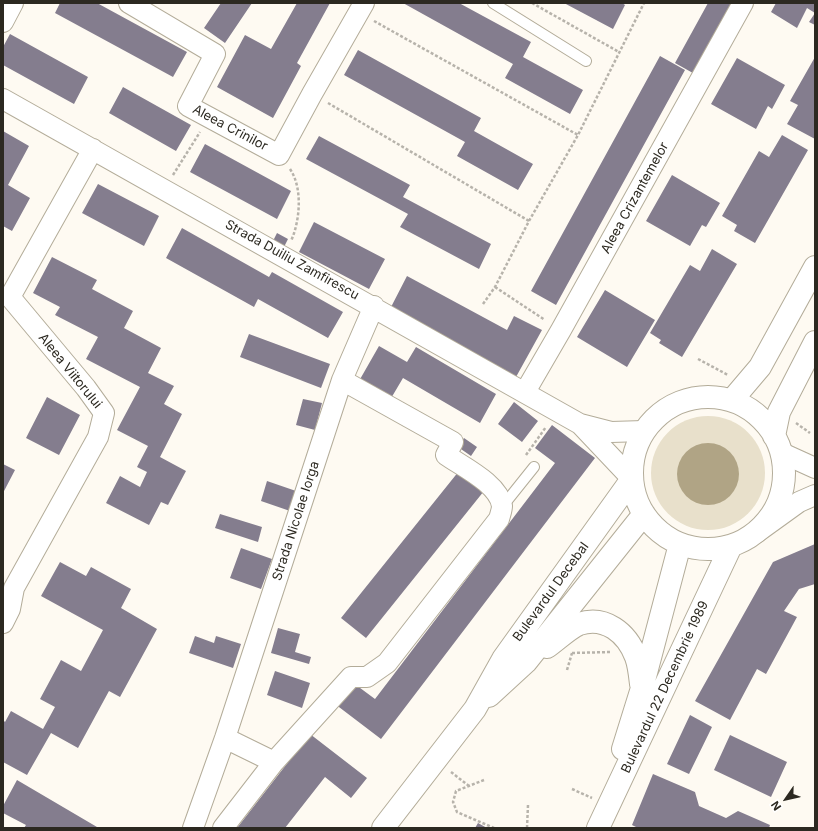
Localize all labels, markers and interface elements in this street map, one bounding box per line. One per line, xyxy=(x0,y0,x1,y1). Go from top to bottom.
street label: Aleea Crinilor xyxy=(190,102,270,154)
street label: Aleea Crizantemelor xyxy=(598,140,672,256)
street label: Strada Duiliu Zamfirescu xyxy=(222,217,362,303)
street label: Aleea Viitorului xyxy=(35,330,105,412)
street label: Strada Nicolae Iorga xyxy=(269,459,323,583)
street label: Bulevardul Decebal xyxy=(510,539,592,645)
street label: Bulevardul 22 Decembrie 1989 xyxy=(618,598,712,776)
north arrow xyxy=(766,779,806,819)
text: N xyxy=(768,798,784,813)

